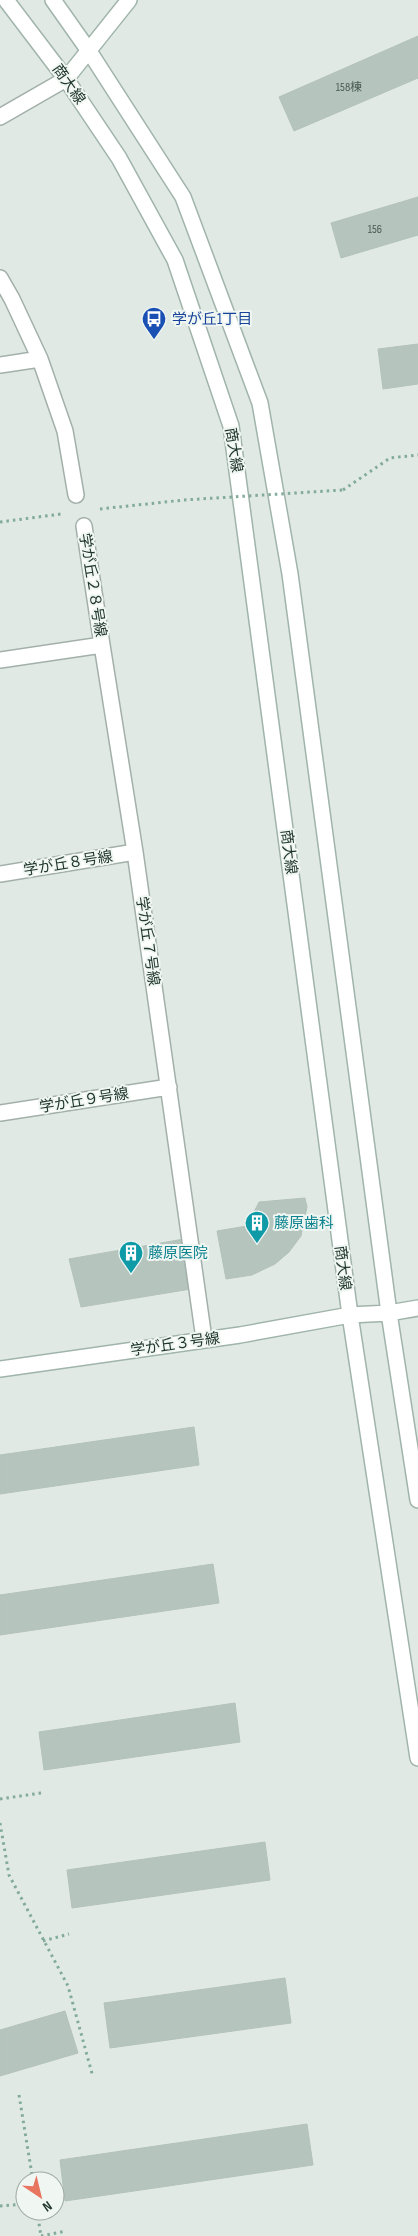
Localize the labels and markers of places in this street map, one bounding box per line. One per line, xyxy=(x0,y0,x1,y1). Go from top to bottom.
bus stop icon: 学が丘1丁目 xyxy=(141,306,167,340)
place label: 学が丘1丁目 xyxy=(172,310,252,329)
building icon: 藤原歯科 xyxy=(244,1210,270,1244)
place label: 藤原歯科 xyxy=(274,1214,334,1233)
building icon: 藤原医院 xyxy=(118,1240,144,1274)
place label: 藤原医院 xyxy=(148,1244,208,1263)

